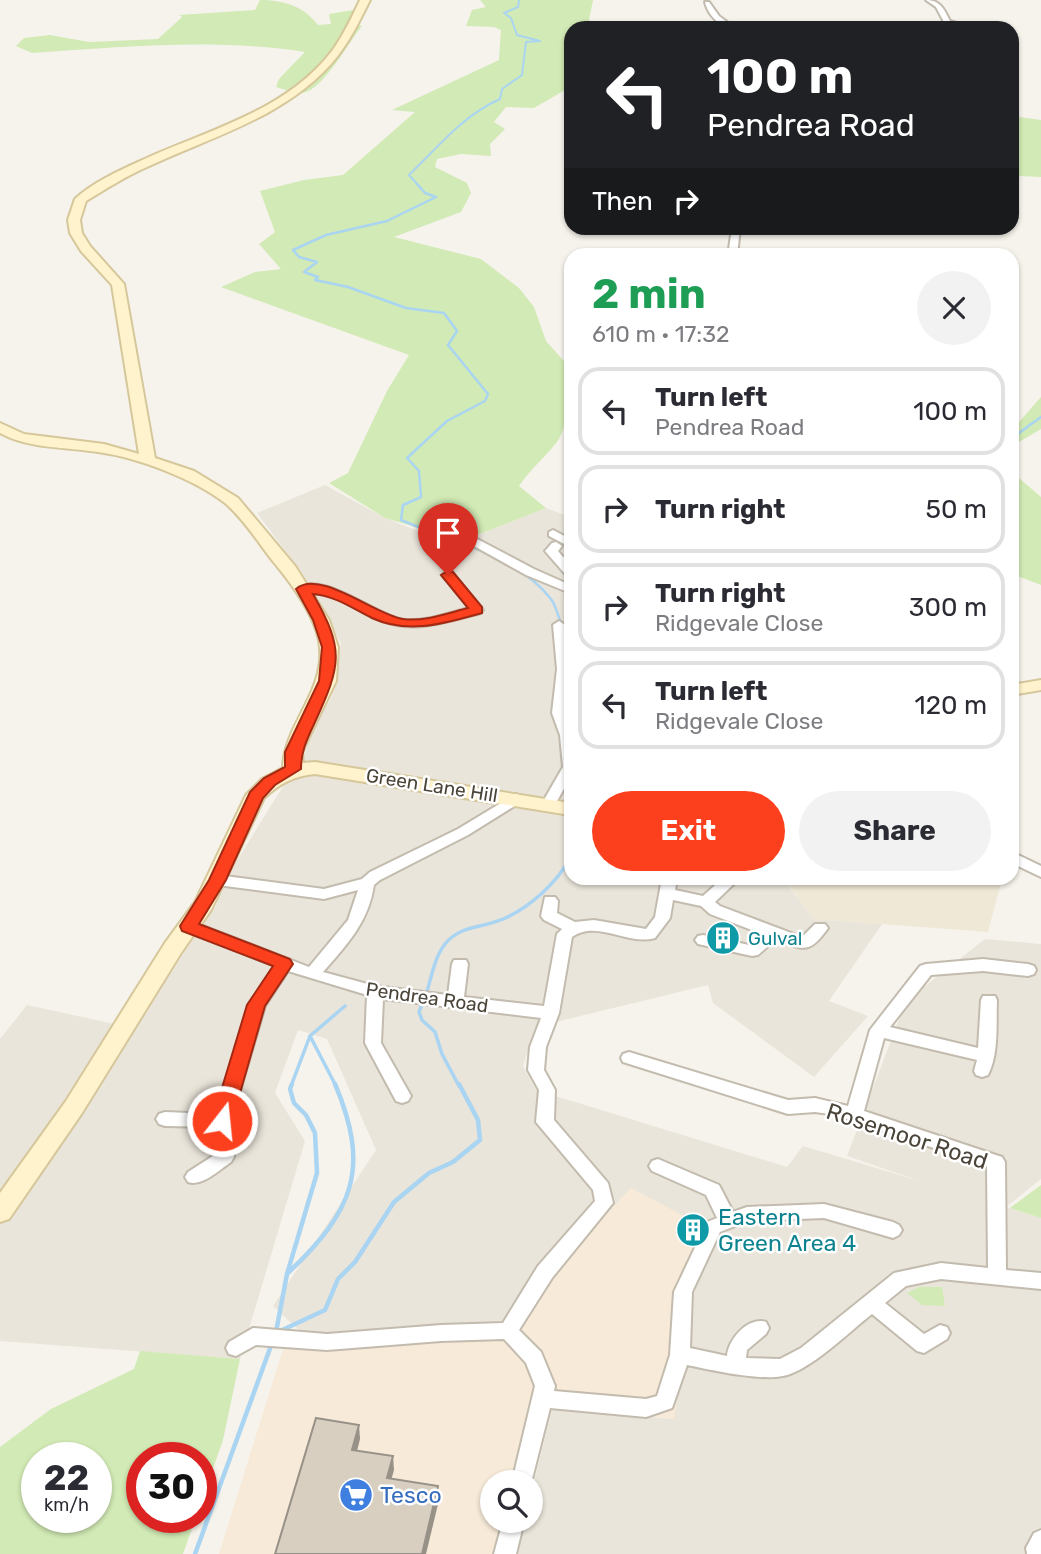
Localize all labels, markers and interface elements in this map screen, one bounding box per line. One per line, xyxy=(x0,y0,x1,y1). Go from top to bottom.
text: 100 m xyxy=(707,47,853,105)
icon: left xyxy=(592,49,683,140)
text: Pendrea Road xyxy=(707,106,915,144)
icon: right xyxy=(667,182,705,220)
text: Then xyxy=(592,186,653,217)
text: 2 min xyxy=(592,269,706,319)
button: close xyxy=(917,271,991,345)
text: 610 m · 17:32 xyxy=(592,320,730,348)
text: Turn left xyxy=(655,382,767,413)
icon: left xyxy=(596,392,634,430)
text: 100 m xyxy=(913,396,987,427)
text: Pendrea Road xyxy=(655,413,804,441)
icon: right xyxy=(596,490,634,528)
text: Turn right xyxy=(655,494,785,525)
text: 50 m xyxy=(926,494,987,525)
pin xyxy=(418,503,478,575)
icon: arrive xyxy=(429,514,467,552)
text: Turn right xyxy=(655,578,785,609)
icon: right xyxy=(596,588,634,626)
text: 300 m xyxy=(909,592,987,623)
text: Ridgevale Close xyxy=(655,609,823,637)
text: Turn left xyxy=(655,676,767,707)
icon: left xyxy=(596,686,634,724)
text: 120 m xyxy=(915,690,987,721)
text: Ridgevale Close xyxy=(655,707,823,735)
street label: Green Lane Hill xyxy=(365,764,499,807)
button: Exit xyxy=(592,791,785,871)
button: Share xyxy=(799,791,991,871)
building icon: Gulval xyxy=(704,919,742,957)
place label: Gulval xyxy=(748,927,802,950)
street label: Pendrea Road xyxy=(364,978,490,1017)
position arrow xyxy=(185,1084,259,1158)
street label: Rosemoor Road xyxy=(823,1097,991,1175)
place label: Eastern Green Area 4 xyxy=(718,1203,856,1257)
building icon: Eastern Green Area 4 xyxy=(674,1211,712,1249)
speed limit sign: 30 xyxy=(126,1442,217,1533)
text: 22 xyxy=(44,1457,89,1499)
map controls xyxy=(480,1470,543,1533)
button: search xyxy=(480,1470,543,1533)
supermarket icon: Tesco xyxy=(337,1476,375,1514)
place label: Tesco xyxy=(380,1481,442,1509)
text: km/h xyxy=(44,1494,89,1516)

